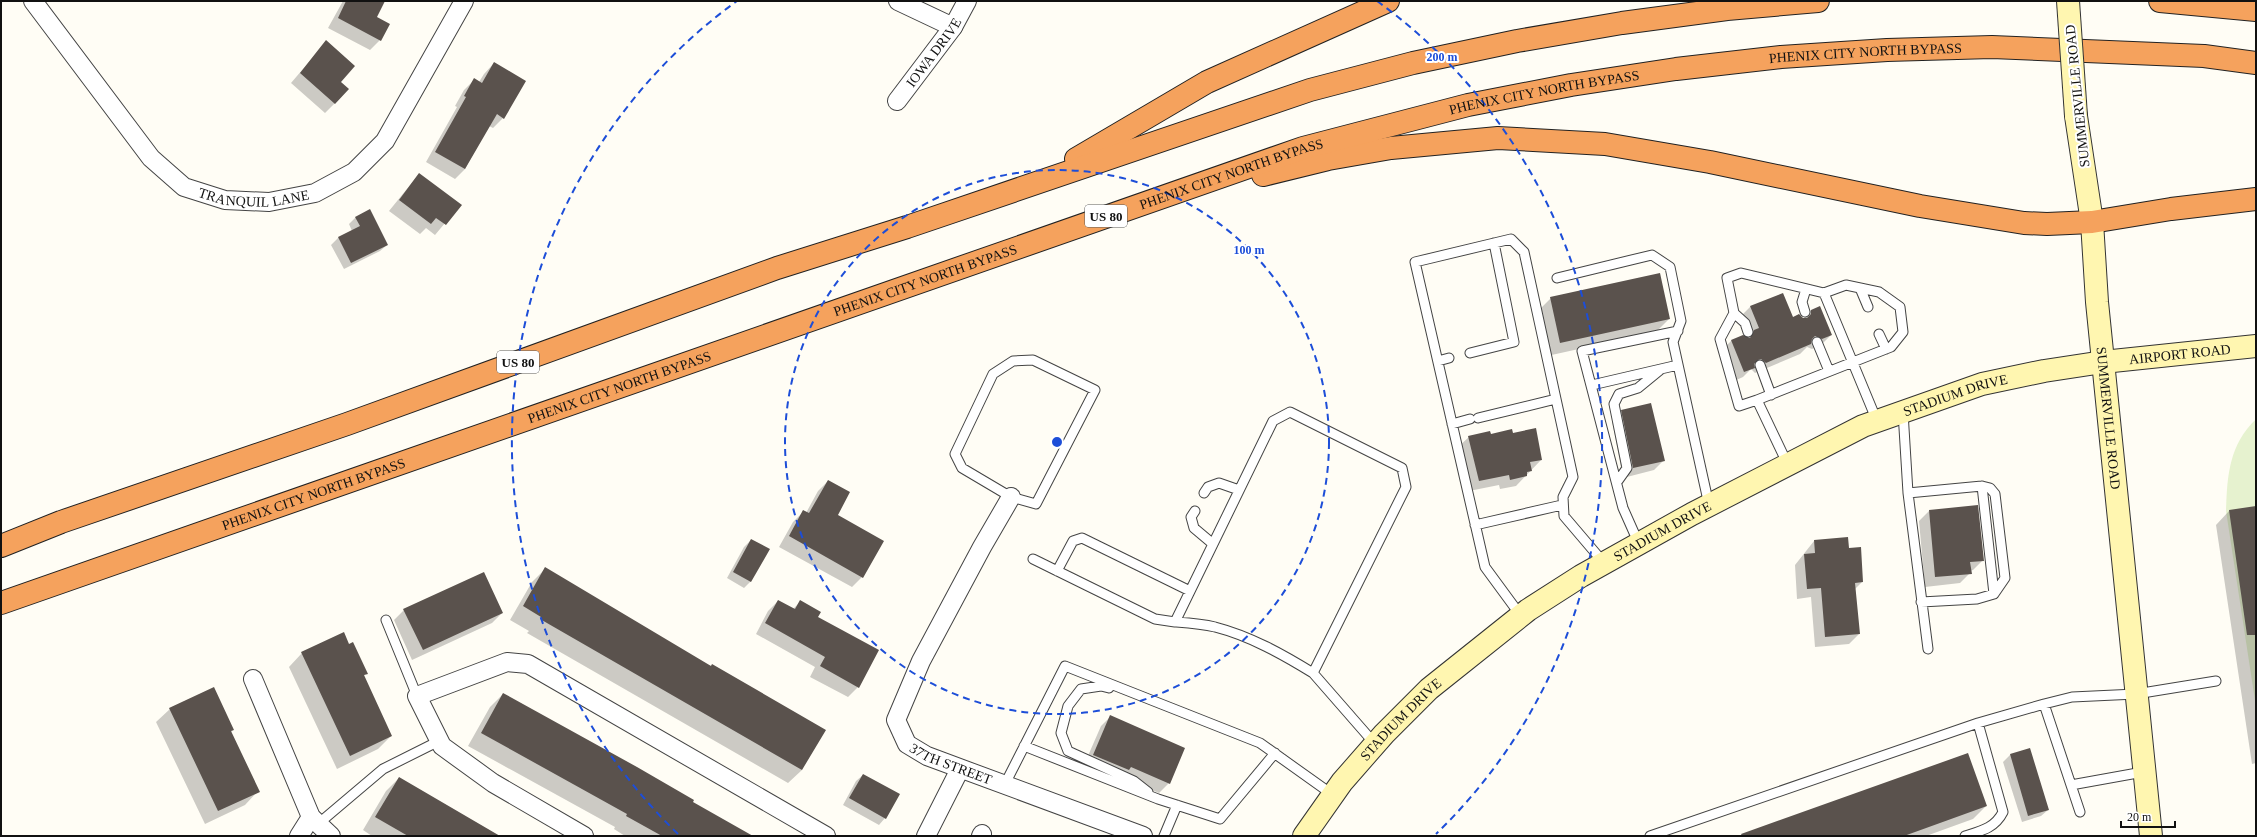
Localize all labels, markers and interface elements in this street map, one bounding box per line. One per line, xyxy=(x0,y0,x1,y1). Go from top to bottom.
street label: IOWA DRIVE xyxy=(903,16,964,90)
street label: SUMMERVILLE ROAD xyxy=(2063,24,2092,168)
street label: PHENIX CITY NORTH BYPASS xyxy=(1768,41,1962,66)
text: 200 m xyxy=(1427,50,1458,64)
street label: PHENIX CITY NORTH BYPASS xyxy=(1448,68,1640,118)
street label: PHENIX CITY NORTH BYPASS xyxy=(1138,136,1325,213)
street label: TRANQUIL LANE xyxy=(197,185,310,210)
road number: US 80 xyxy=(1085,205,1127,227)
street label: PHENIX CITY NORTH BYPASS xyxy=(832,242,1019,319)
text: 100 m xyxy=(1234,243,1265,257)
street label: AIRPORT ROAD xyxy=(2128,342,2231,367)
street label: SUMMERVILLE ROAD xyxy=(2094,346,2123,490)
street label: PHENIX CITY NORTH BYPASS xyxy=(526,348,713,426)
road number: US 80 xyxy=(497,351,539,373)
street label: STADIUM DRIVE xyxy=(1901,372,2009,419)
centre of rings xyxy=(1050,435,1064,449)
street label: PHENIX CITY NORTH BYPASS xyxy=(220,455,407,533)
street label: STADIUM DRIVE xyxy=(1611,498,1714,564)
street label: STADIUM DRIVE xyxy=(1357,675,1444,764)
street label: 37TH STREET xyxy=(907,740,994,788)
scale bar xyxy=(2121,803,2175,829)
text: 20 m xyxy=(2127,810,2152,824)

